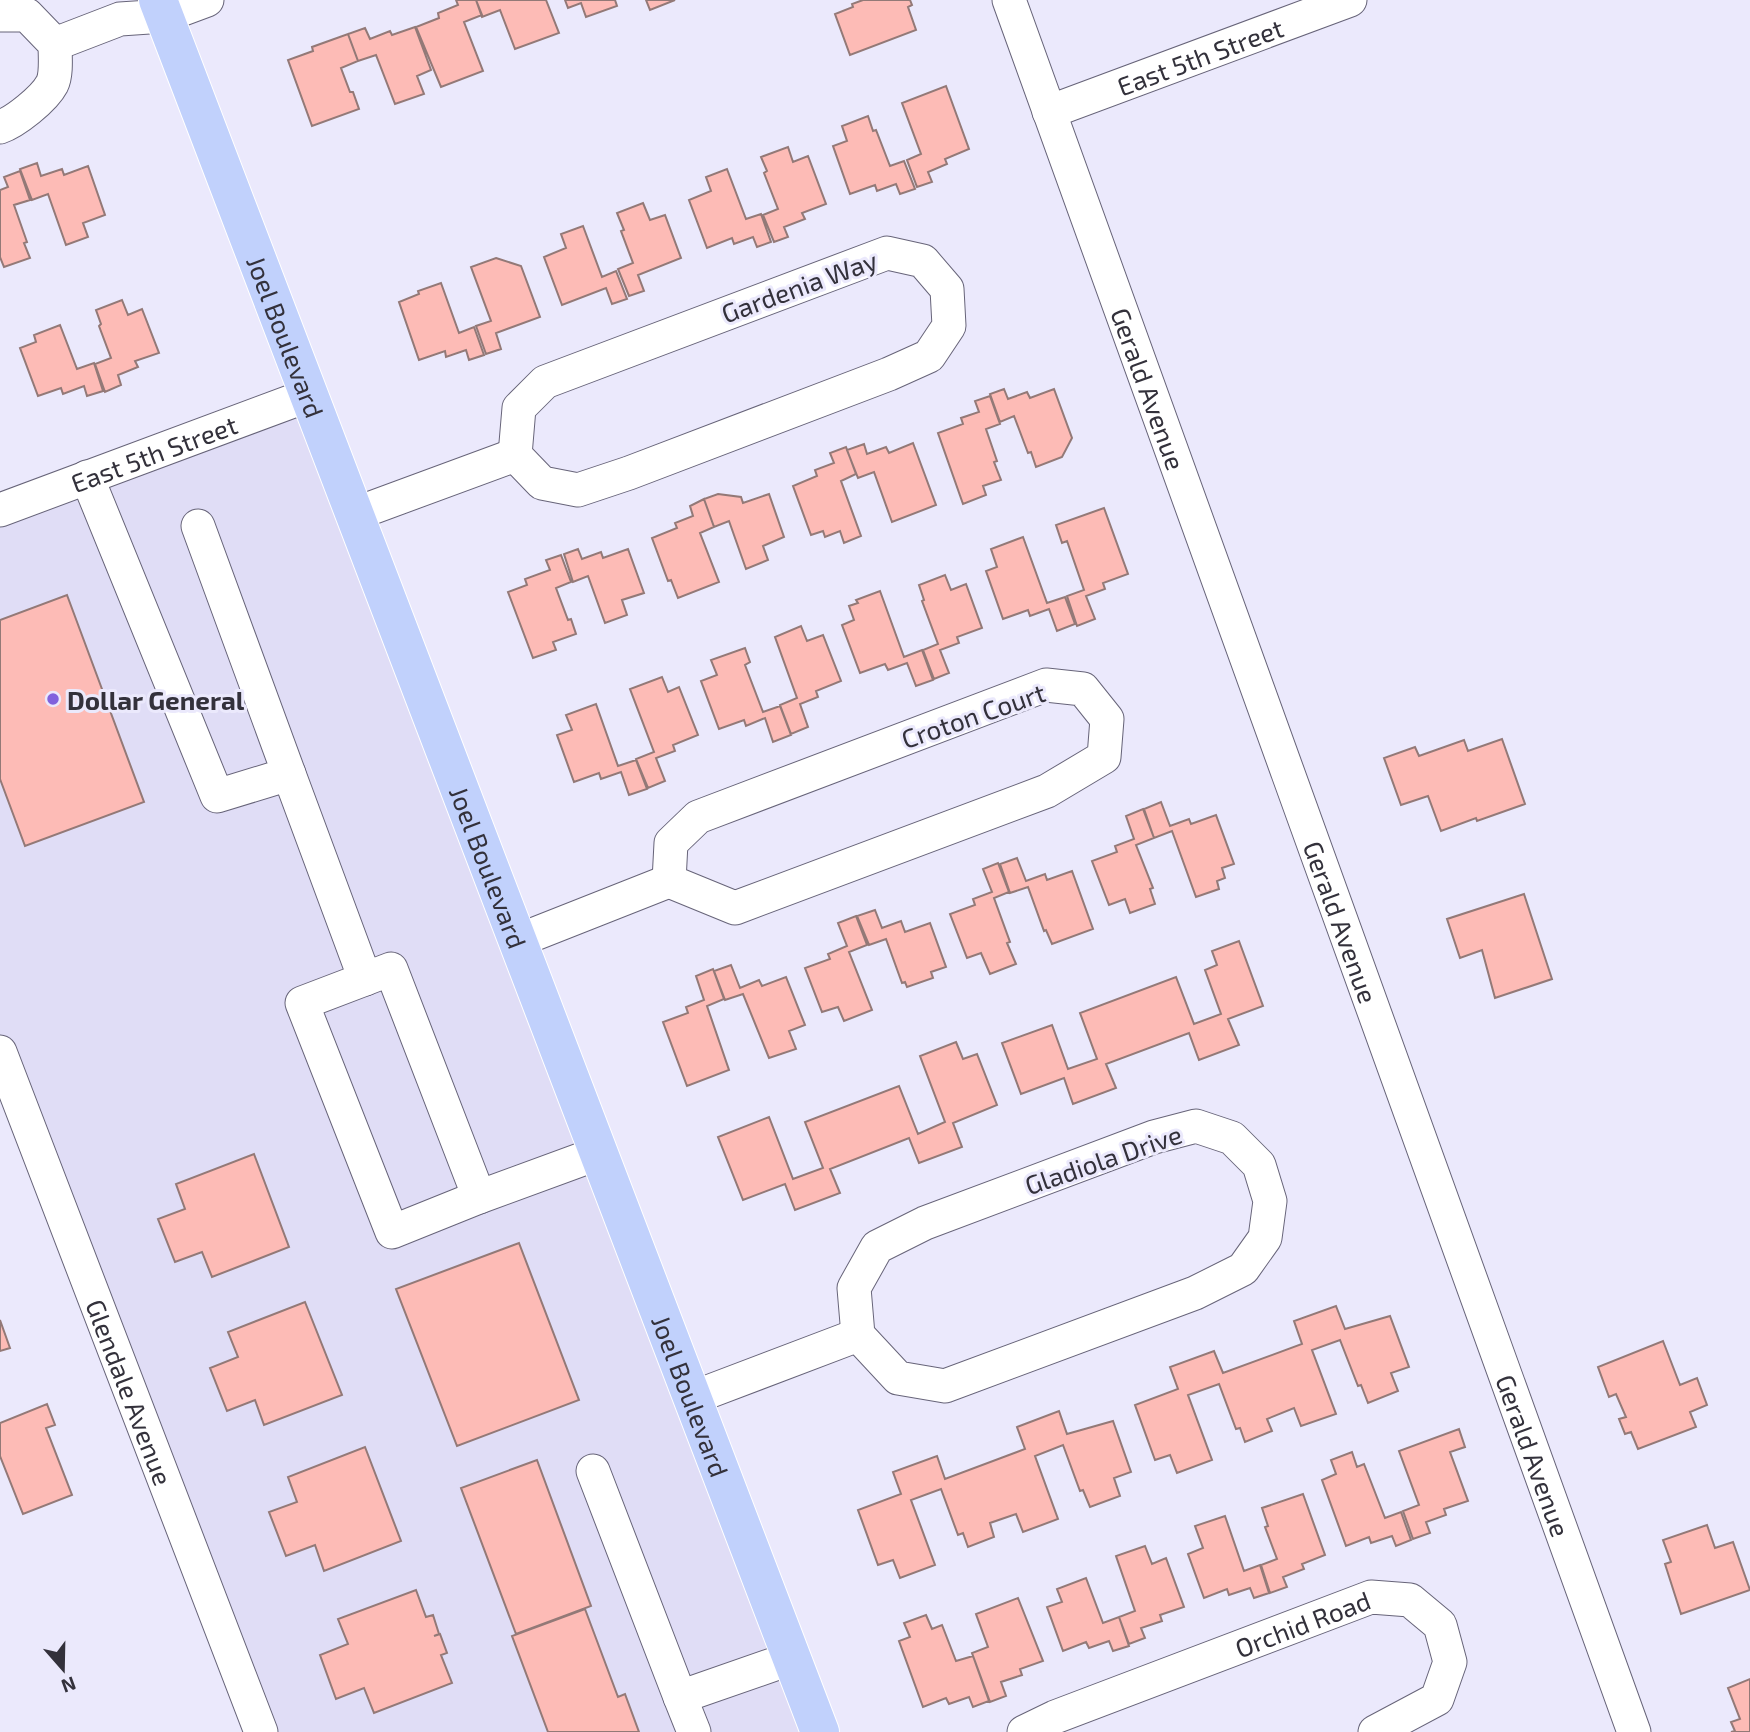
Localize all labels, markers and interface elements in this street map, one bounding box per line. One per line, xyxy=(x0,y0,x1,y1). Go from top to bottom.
street label: East 5th Street xyxy=(1113,11,1287,101)
street label: Gardenia Way xyxy=(717,243,881,328)
street label: Joel Boulevard xyxy=(242,251,332,422)
street label: Gerald Avenue xyxy=(1106,303,1193,474)
street label: East 5th Street xyxy=(66,408,241,498)
street label: Croton Court xyxy=(897,676,1049,754)
place label: Dollar General xyxy=(67,684,245,715)
marker: Dollar General xyxy=(45,691,61,707)
street label: Joel Boulevard xyxy=(444,782,534,952)
street label: Gerald Avenue xyxy=(1298,837,1385,1007)
street label: Gladiola Drive xyxy=(1020,1118,1186,1200)
street label: Glendale Avenue xyxy=(81,1295,180,1489)
street label: Joel Boulevard xyxy=(646,1310,736,1481)
street label: Gerald Avenue xyxy=(1491,1370,1578,1540)
street label: Orchid Road xyxy=(1230,1583,1374,1663)
north arrow xyxy=(28,1634,98,1704)
text: N xyxy=(59,1672,79,1699)

